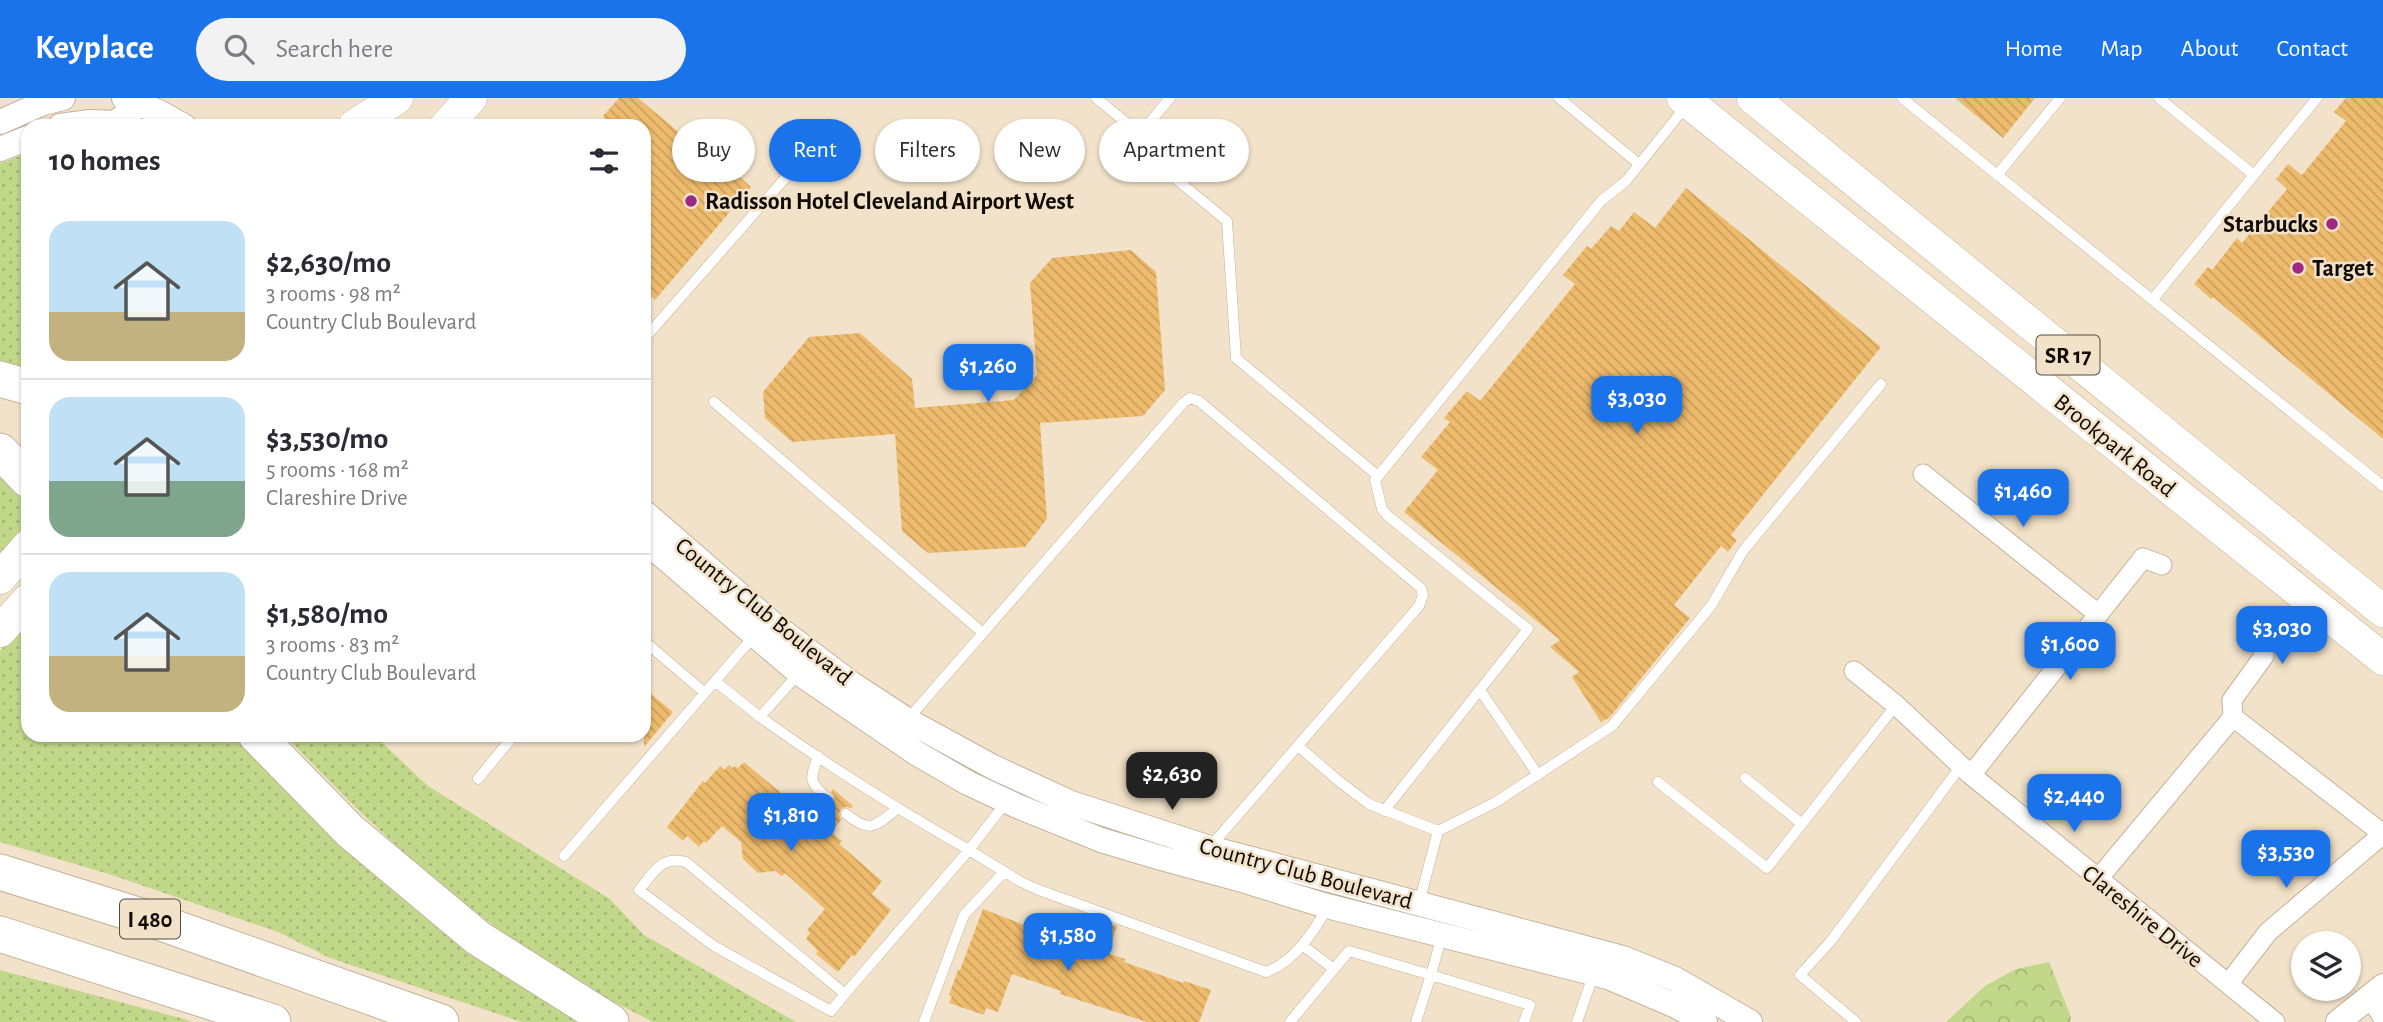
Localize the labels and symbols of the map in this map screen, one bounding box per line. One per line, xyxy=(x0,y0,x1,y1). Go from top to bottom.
place label: Radisson Hotel Cleveland Airport West xyxy=(705,190,1074,214)
marker: Radisson Hotel Cleveland Airport West xyxy=(683,193,699,209)
place label: Starbucks xyxy=(2223,213,2318,237)
marker: Starbucks xyxy=(2324,216,2340,232)
place label: Target xyxy=(2312,257,2374,281)
marker: Target xyxy=(2290,260,2306,276)
road number: SR 17 xyxy=(2036,336,2100,374)
pin: $1,260 xyxy=(931,344,1045,404)
pin: $3,030 xyxy=(1580,376,1694,436)
street label: Brookpark Road xyxy=(2049,390,2180,502)
pin: $1,460 xyxy=(1966,470,2080,529)
street label: Country Club Boulevard xyxy=(671,533,856,690)
pin: $3,030 xyxy=(2225,606,2339,666)
pin: $1,600 xyxy=(2013,622,2127,682)
pin: $2,630 xyxy=(1115,752,1229,812)
pin: $2,440 xyxy=(2017,774,2131,834)
pin: $1,810 xyxy=(734,794,848,853)
pin: $3,530 xyxy=(2229,830,2343,890)
street label: Country Club Boulevard xyxy=(1197,834,1415,914)
street label: Clareshire Drive xyxy=(2077,861,2207,973)
road number: I 480 xyxy=(120,900,180,939)
pin: $1,580 xyxy=(1011,914,1125,973)

